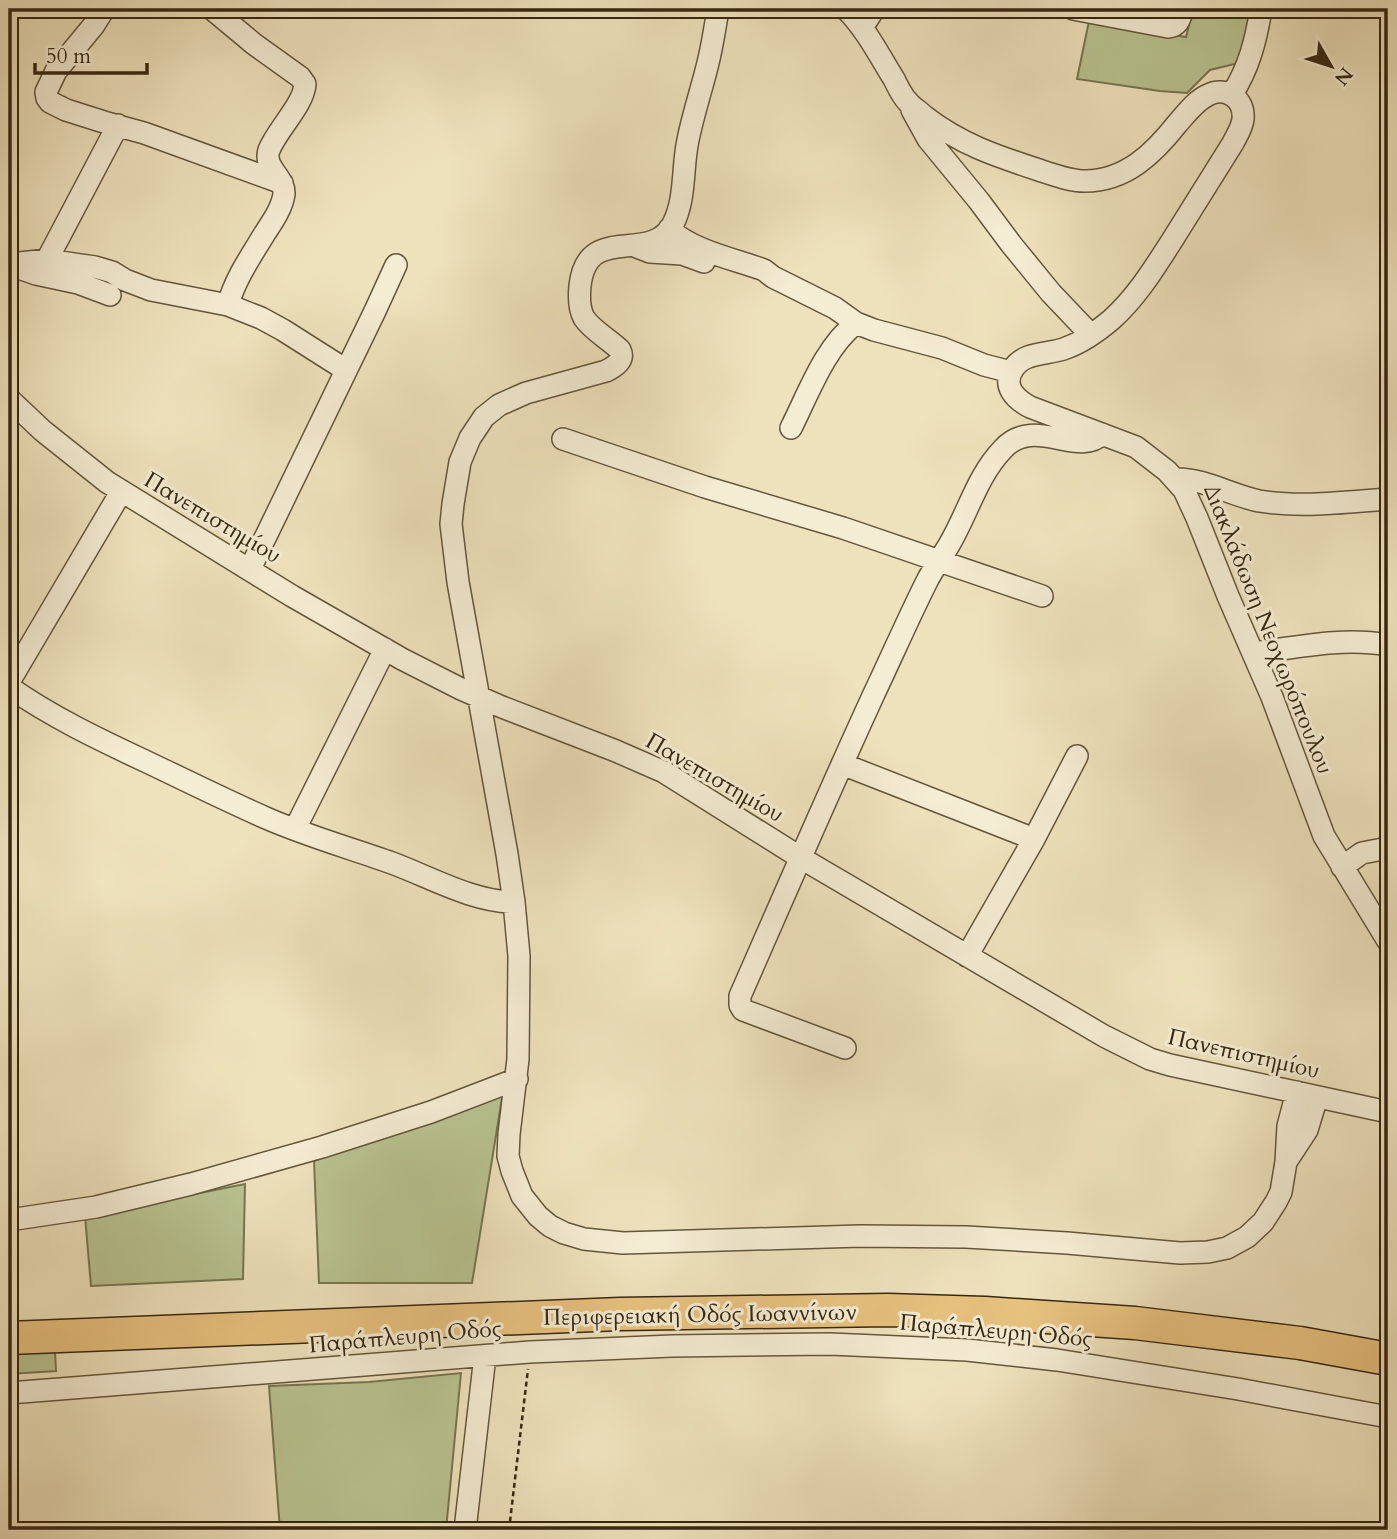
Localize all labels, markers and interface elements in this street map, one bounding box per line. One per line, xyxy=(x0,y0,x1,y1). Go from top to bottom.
scale bar xyxy=(35,32,147,76)
north arrow xyxy=(1296,32,1366,102)
text: 50 m xyxy=(46,42,91,71)
text: N xyxy=(1328,61,1359,91)
street label: Πανεπιστημίου xyxy=(138,464,287,571)
street label: Διακλάδωση Νεοχωρόπουλου xyxy=(1196,480,1341,778)
street label: Πανεπιστημίου xyxy=(640,725,789,830)
street label: Πανεπιστημίου xyxy=(1165,1021,1323,1086)
street label: Περιφερειακή Οδός Ιωαννίνων xyxy=(543,1296,857,1333)
street label: Παράπλευρη Οδός xyxy=(898,1307,1094,1354)
street label: Παράπλευρη Οδός xyxy=(307,1313,503,1360)

